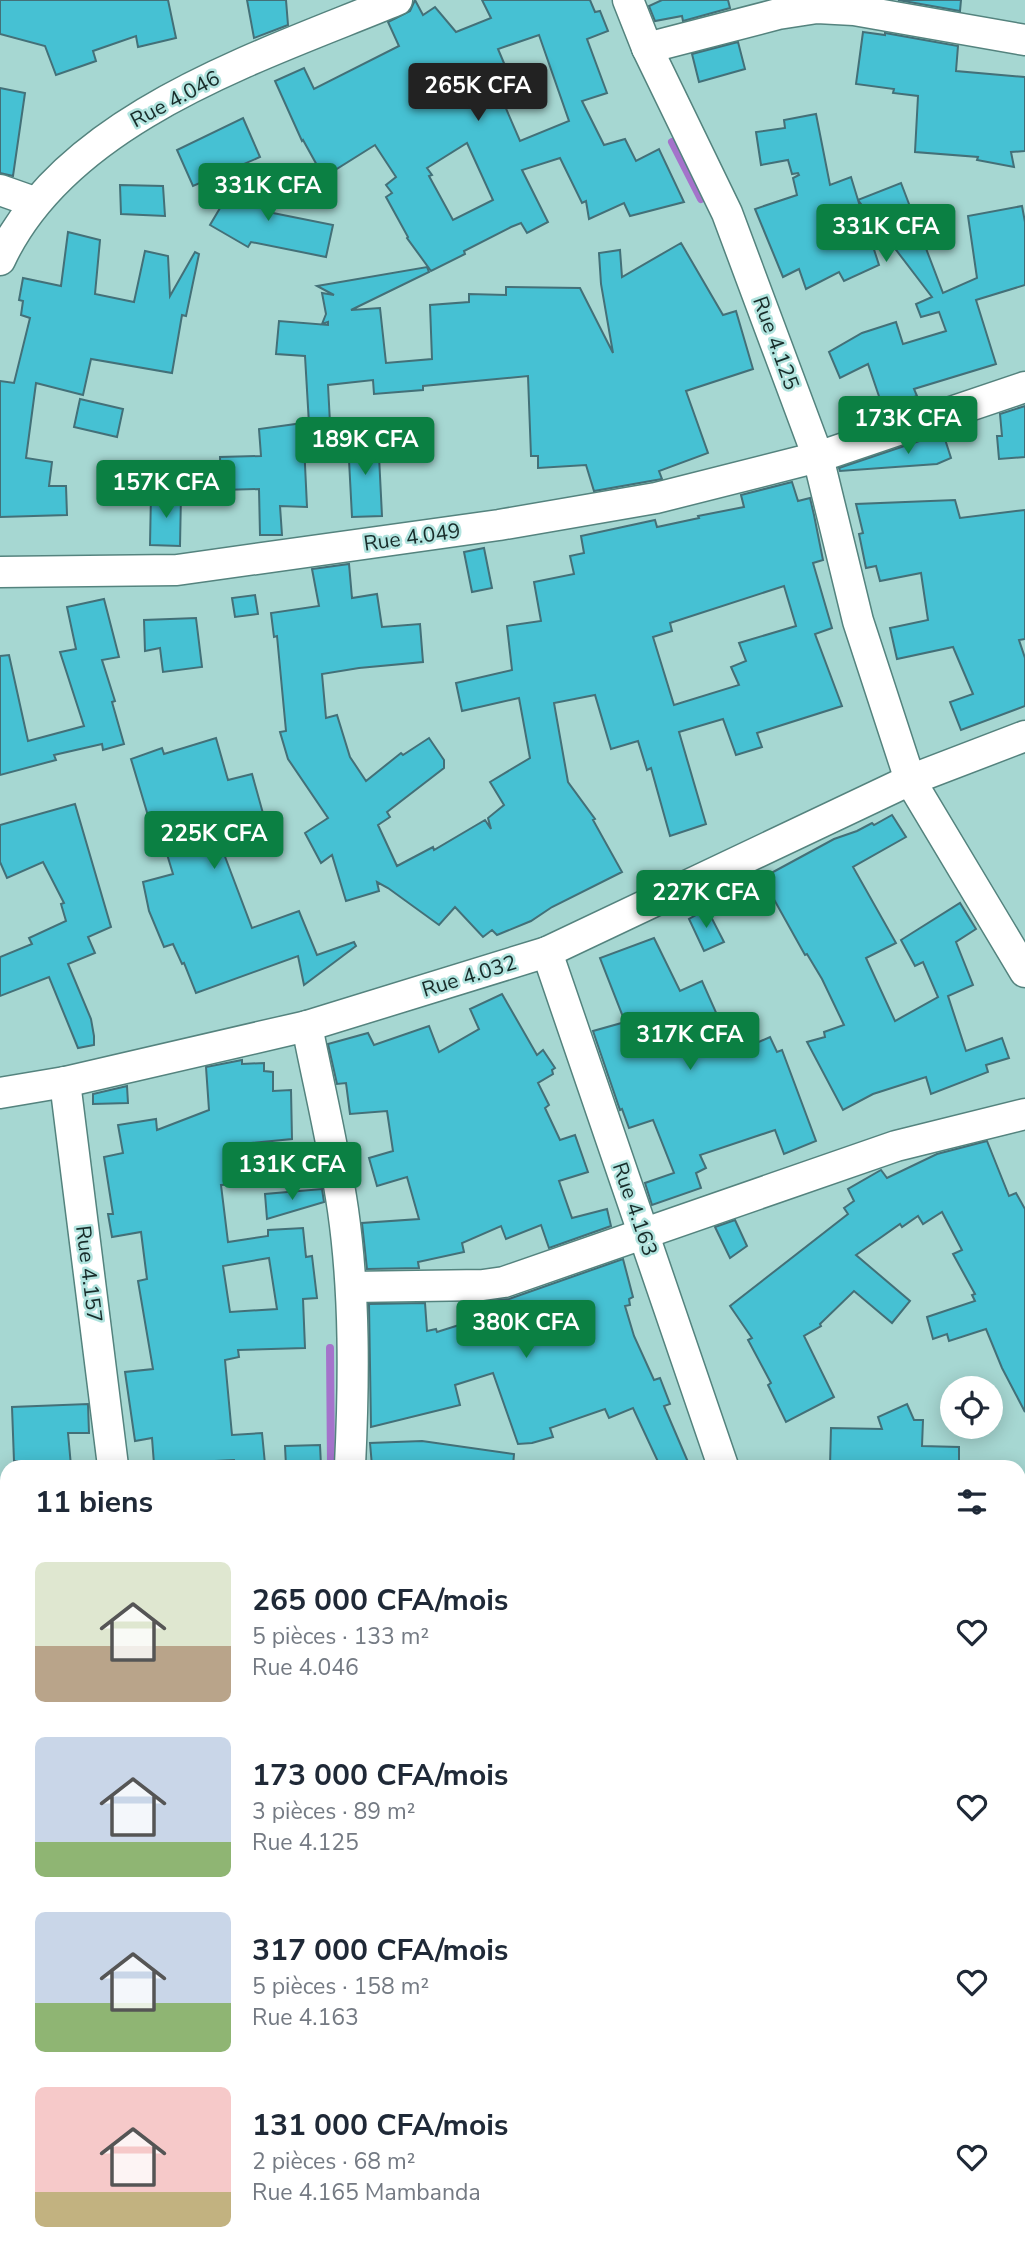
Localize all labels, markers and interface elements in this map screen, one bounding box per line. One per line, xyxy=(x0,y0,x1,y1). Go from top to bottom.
street label: Rue 4.046 xyxy=(125,64,225,134)
pin: 265K CFA xyxy=(406,64,550,123)
text: 265K CFA xyxy=(424,70,532,101)
pin: 331K CFA xyxy=(196,164,340,223)
text: 331K CFA xyxy=(214,170,322,201)
pin: 331K CFA xyxy=(814,204,958,264)
text: 331K CFA xyxy=(832,211,940,242)
street label: Rue 4.125 xyxy=(746,292,806,394)
pin: 173K CFA xyxy=(836,396,980,456)
text: 173K CFA xyxy=(854,403,962,434)
pin: 189K CFA xyxy=(293,418,437,477)
text: 189K CFA xyxy=(311,424,419,455)
pin: 157K CFA xyxy=(94,461,238,520)
text: 157K CFA xyxy=(112,467,220,498)
street label: Rue 4.049 xyxy=(362,516,462,558)
pin: 225K CFA xyxy=(142,812,286,871)
text: 225K CFA xyxy=(160,818,268,849)
pin: 227K CFA xyxy=(634,870,778,930)
text: 227K CFA xyxy=(652,877,760,908)
street label: Rue 4.032 xyxy=(418,948,520,1004)
pin: 317K CFA xyxy=(618,1012,762,1072)
text: 317K CFA xyxy=(636,1019,744,1050)
pin: 131K CFA xyxy=(220,1142,364,1202)
text: 131K CFA xyxy=(238,1149,346,1180)
street label: Rue 4.163 xyxy=(606,1158,664,1260)
street label: Rue 4.157 xyxy=(69,1224,109,1324)
pin: 380K CFA xyxy=(454,1300,598,1360)
text: 380K CFA xyxy=(472,1307,580,1338)
map controls xyxy=(940,1376,1003,1439)
button: locate xyxy=(940,1376,1003,1439)
text: 11 biens xyxy=(35,1482,153,1523)
icon: filters xyxy=(953,1483,991,1521)
text: 265 000 CFA/mois xyxy=(252,1580,508,1621)
icon: home xyxy=(91,1590,175,1674)
icon: heart xyxy=(953,1613,991,1651)
text: 5 pièces · 133 m² xyxy=(252,1621,429,1652)
text: Rue 4.046 xyxy=(252,1652,359,1683)
text: 173 000 CFA/mois xyxy=(252,1755,508,1796)
icon: home xyxy=(91,1765,175,1849)
icon: heart xyxy=(953,1788,991,1826)
text: 3 pièces · 89 m² xyxy=(252,1796,415,1827)
text: Rue 4.125 xyxy=(252,1827,359,1858)
text: 317 000 CFA/mois xyxy=(252,1930,508,1971)
icon: home xyxy=(91,1940,175,2024)
icon: heart xyxy=(953,1963,991,2001)
text: 5 pièces · 158 m² xyxy=(252,1971,429,2002)
text: Rue 4.163 xyxy=(252,2002,359,2033)
text: 131 000 CFA/mois xyxy=(252,2105,508,2146)
icon: home xyxy=(91,2115,175,2199)
icon: heart xyxy=(953,2138,991,2176)
text: 2 pièces · 68 m² xyxy=(252,2146,415,2177)
text: Rue 4.165 Mambanda xyxy=(252,2177,481,2208)

